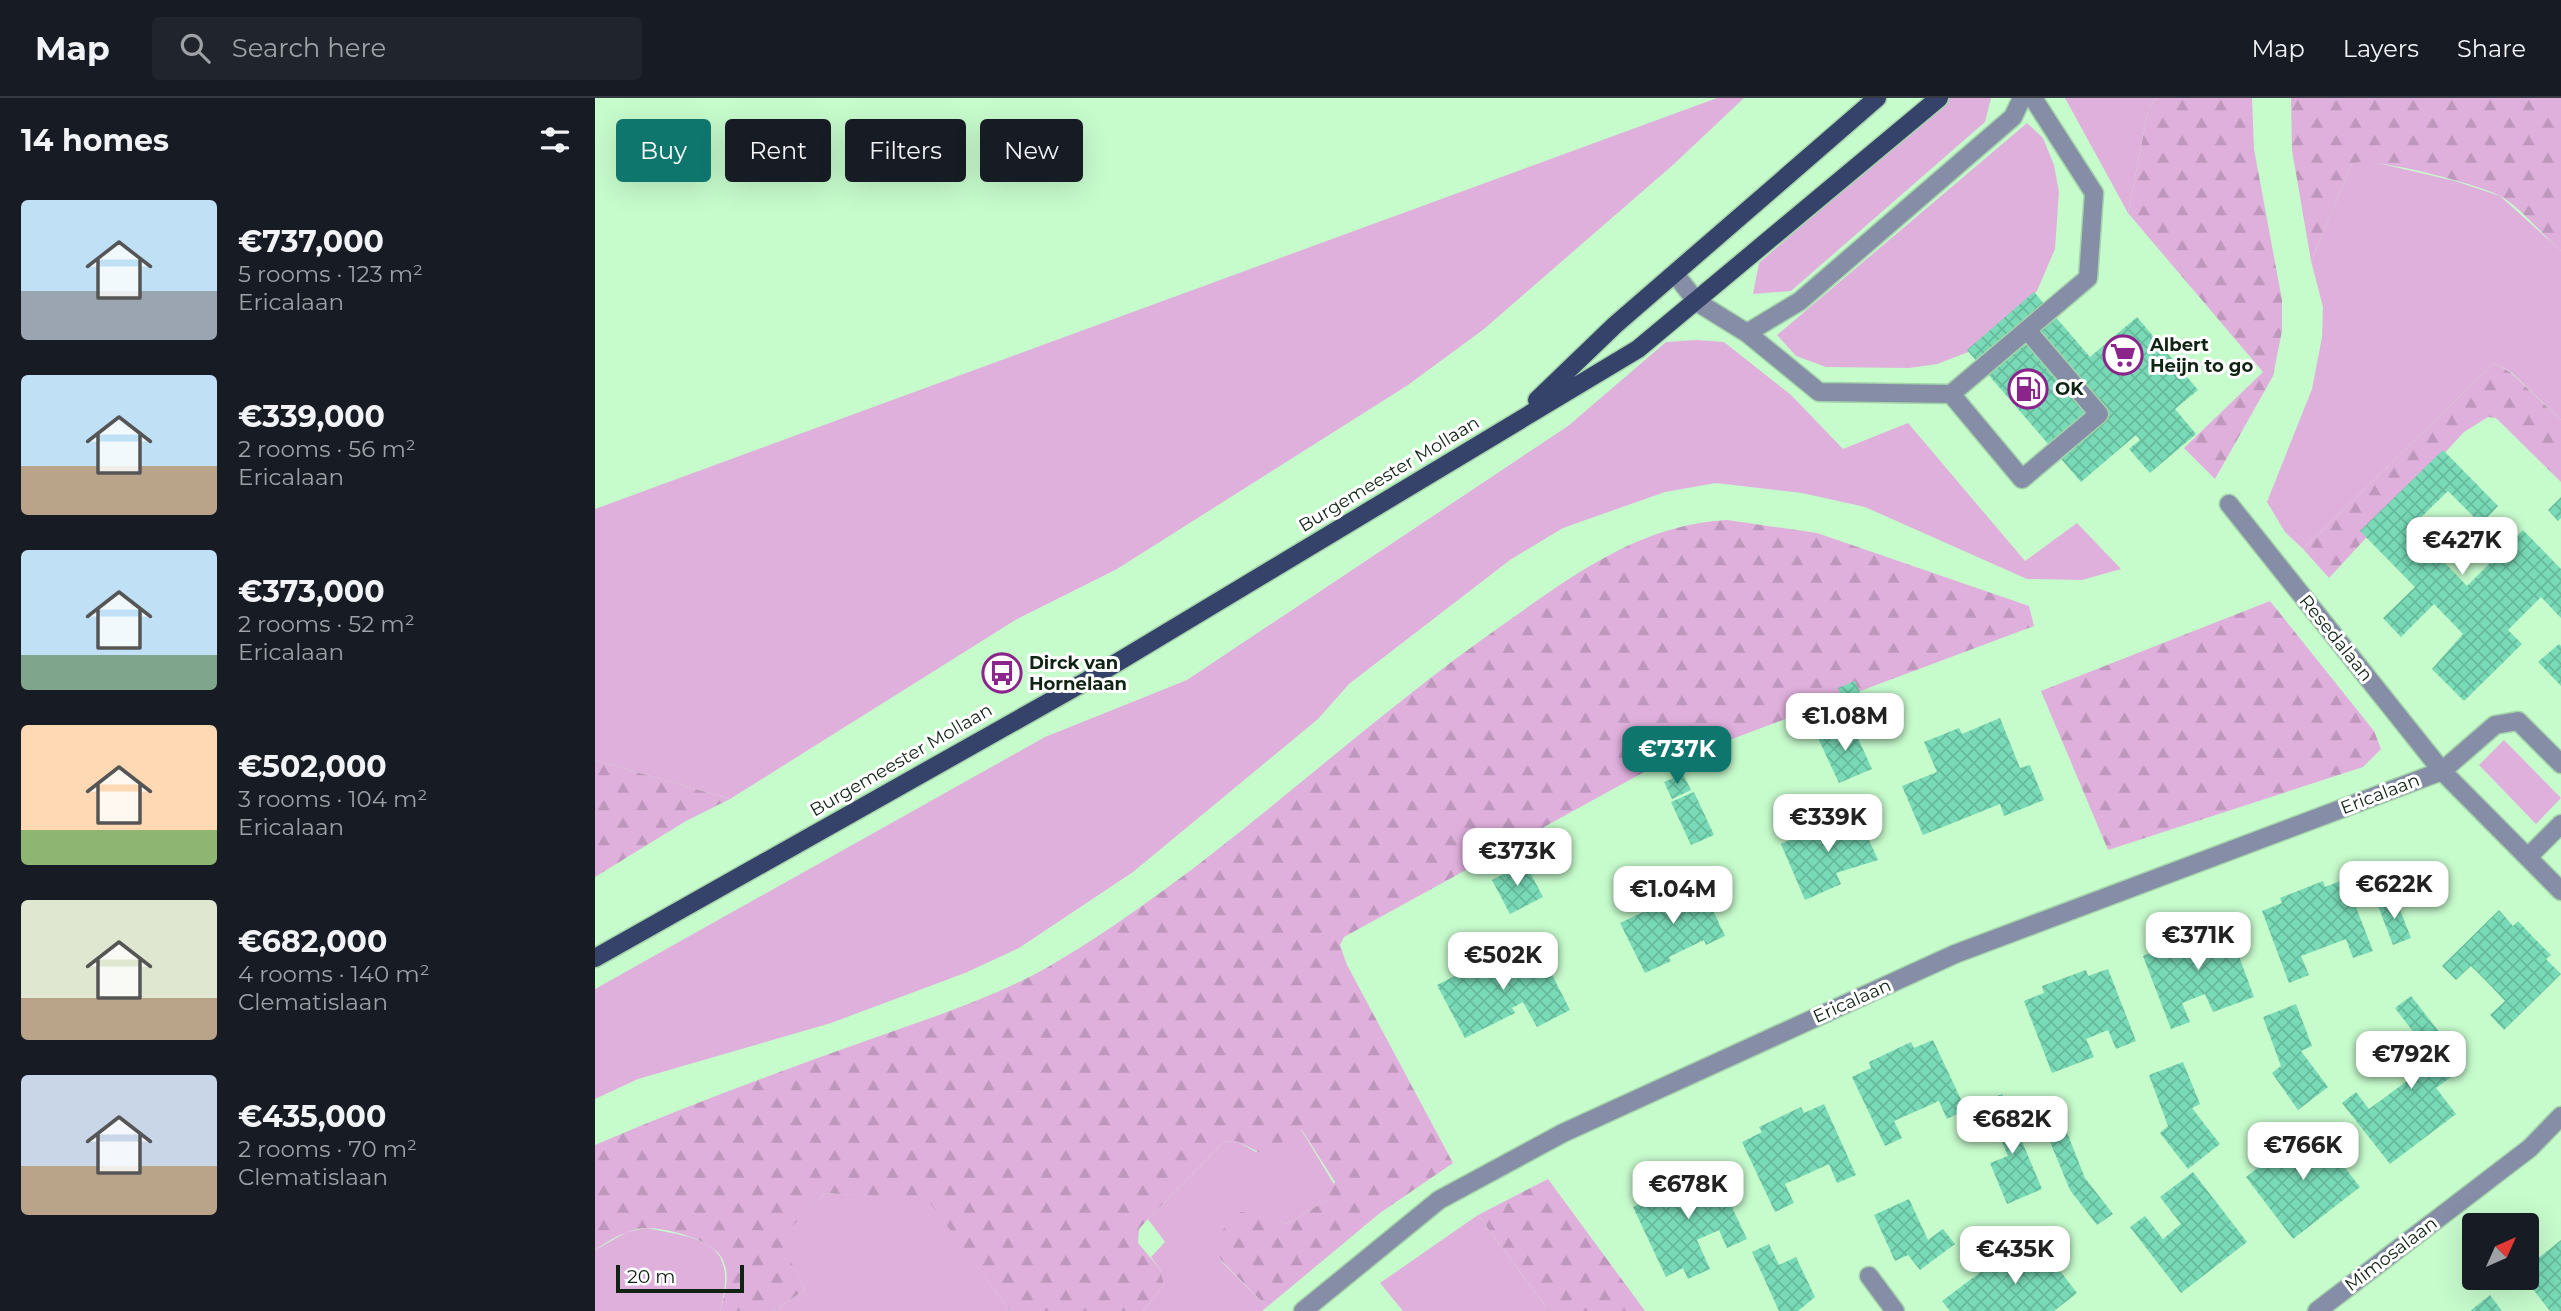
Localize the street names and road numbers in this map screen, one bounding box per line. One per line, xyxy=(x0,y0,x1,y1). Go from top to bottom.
street label: Burgemeester Mollaan xyxy=(1295,411,1483,537)
street label: Resedalaan xyxy=(2295,590,2377,686)
street label: Burgemeester Mollaan xyxy=(806,699,996,821)
street label: Ericalaan xyxy=(2337,769,2423,819)
street label: Ericalaan xyxy=(1810,974,1894,1028)
street label: Mimosalaan xyxy=(2340,1212,2442,1296)

